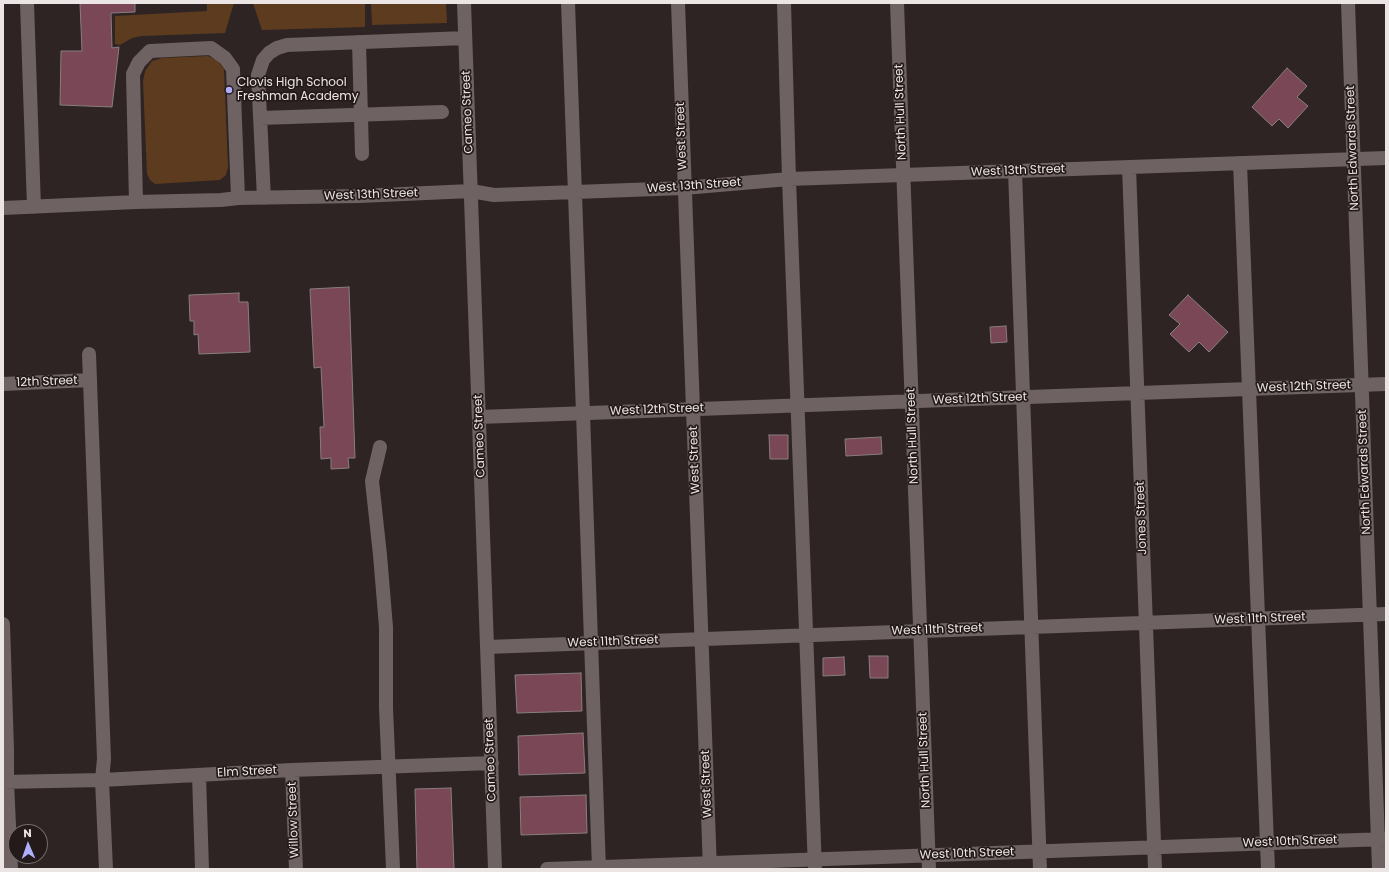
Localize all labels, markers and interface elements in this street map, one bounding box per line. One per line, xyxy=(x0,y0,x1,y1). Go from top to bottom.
street label: North Hull Street xyxy=(892,64,910,160)
street label: Cameo Street xyxy=(459,70,477,154)
place label: Clovis High School Freshman Academy xyxy=(237,76,358,104)
marker: Clovis High School Freshman Academy xyxy=(224,85,234,95)
street label: North Edwards Street xyxy=(1344,85,1362,211)
street label: West Street xyxy=(674,102,690,170)
street label: West 13th Street xyxy=(971,162,1065,180)
street label: West 13th Street xyxy=(646,176,742,196)
street label: West 13th Street xyxy=(324,186,418,204)
street label: 12th Street xyxy=(16,374,78,390)
street label: West 12th Street xyxy=(1257,378,1351,396)
street label: North Hull Street xyxy=(904,388,922,484)
street label: West 12th Street xyxy=(933,390,1027,408)
street label: Cameo Street xyxy=(471,394,489,478)
street label: West 12th Street xyxy=(610,401,704,419)
street label: North Edwards Street xyxy=(1356,409,1374,535)
street label: West Street xyxy=(687,426,703,494)
street label: Jones Street xyxy=(1134,481,1150,555)
street label: West 11th Street xyxy=(1214,610,1306,628)
street label: West 11th Street xyxy=(891,621,983,639)
street label: West 11th Street xyxy=(567,633,659,651)
street label: North Hull Street xyxy=(916,712,934,808)
street label: Cameo Street xyxy=(482,718,500,802)
street label: West Street xyxy=(699,750,715,818)
street label: Elm Street xyxy=(217,763,277,781)
street label: Willow Street xyxy=(285,782,303,858)
north arrow xyxy=(8,824,48,864)
text: N xyxy=(23,825,32,841)
street label: West 10th Street xyxy=(1242,833,1338,851)
street label: West 10th Street xyxy=(919,845,1015,863)

